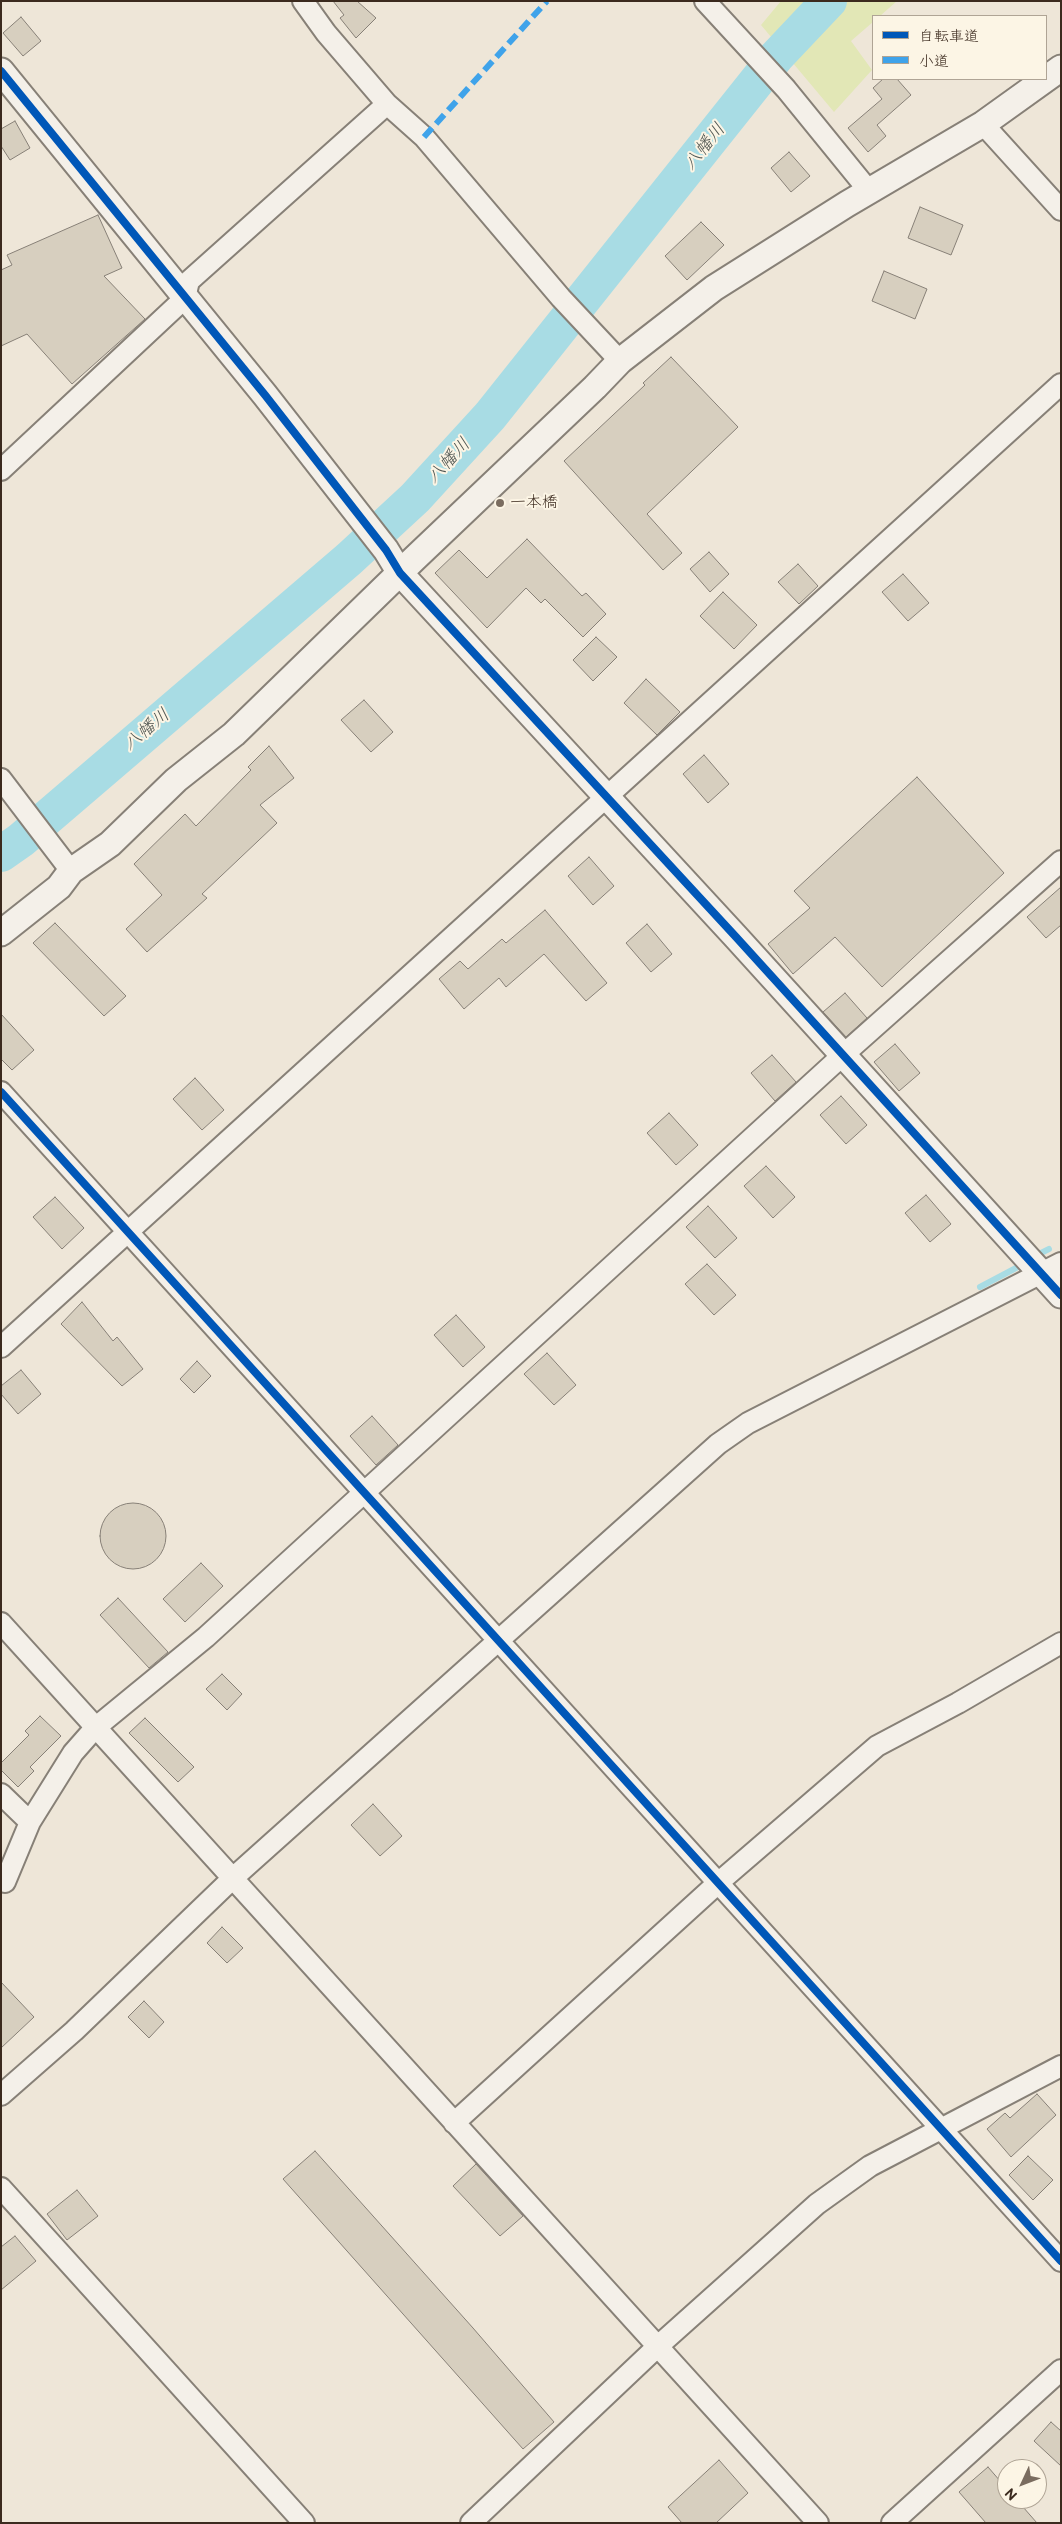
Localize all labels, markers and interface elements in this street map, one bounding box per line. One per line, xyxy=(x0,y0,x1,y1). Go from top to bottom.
legend xyxy=(872,15,1047,80)
text: 自転車道 xyxy=(919,27,979,46)
text: 小道 xyxy=(919,52,949,71)
water label: 八幡川 xyxy=(680,119,730,175)
water label: 八幡川 xyxy=(423,434,475,488)
place label: 一本橋 xyxy=(510,493,558,513)
marker: 一本橋 xyxy=(494,497,506,509)
water label: 八幡川 xyxy=(119,704,175,756)
north arrow xyxy=(997,2459,1047,2509)
text: N xyxy=(1002,2484,1021,2504)

